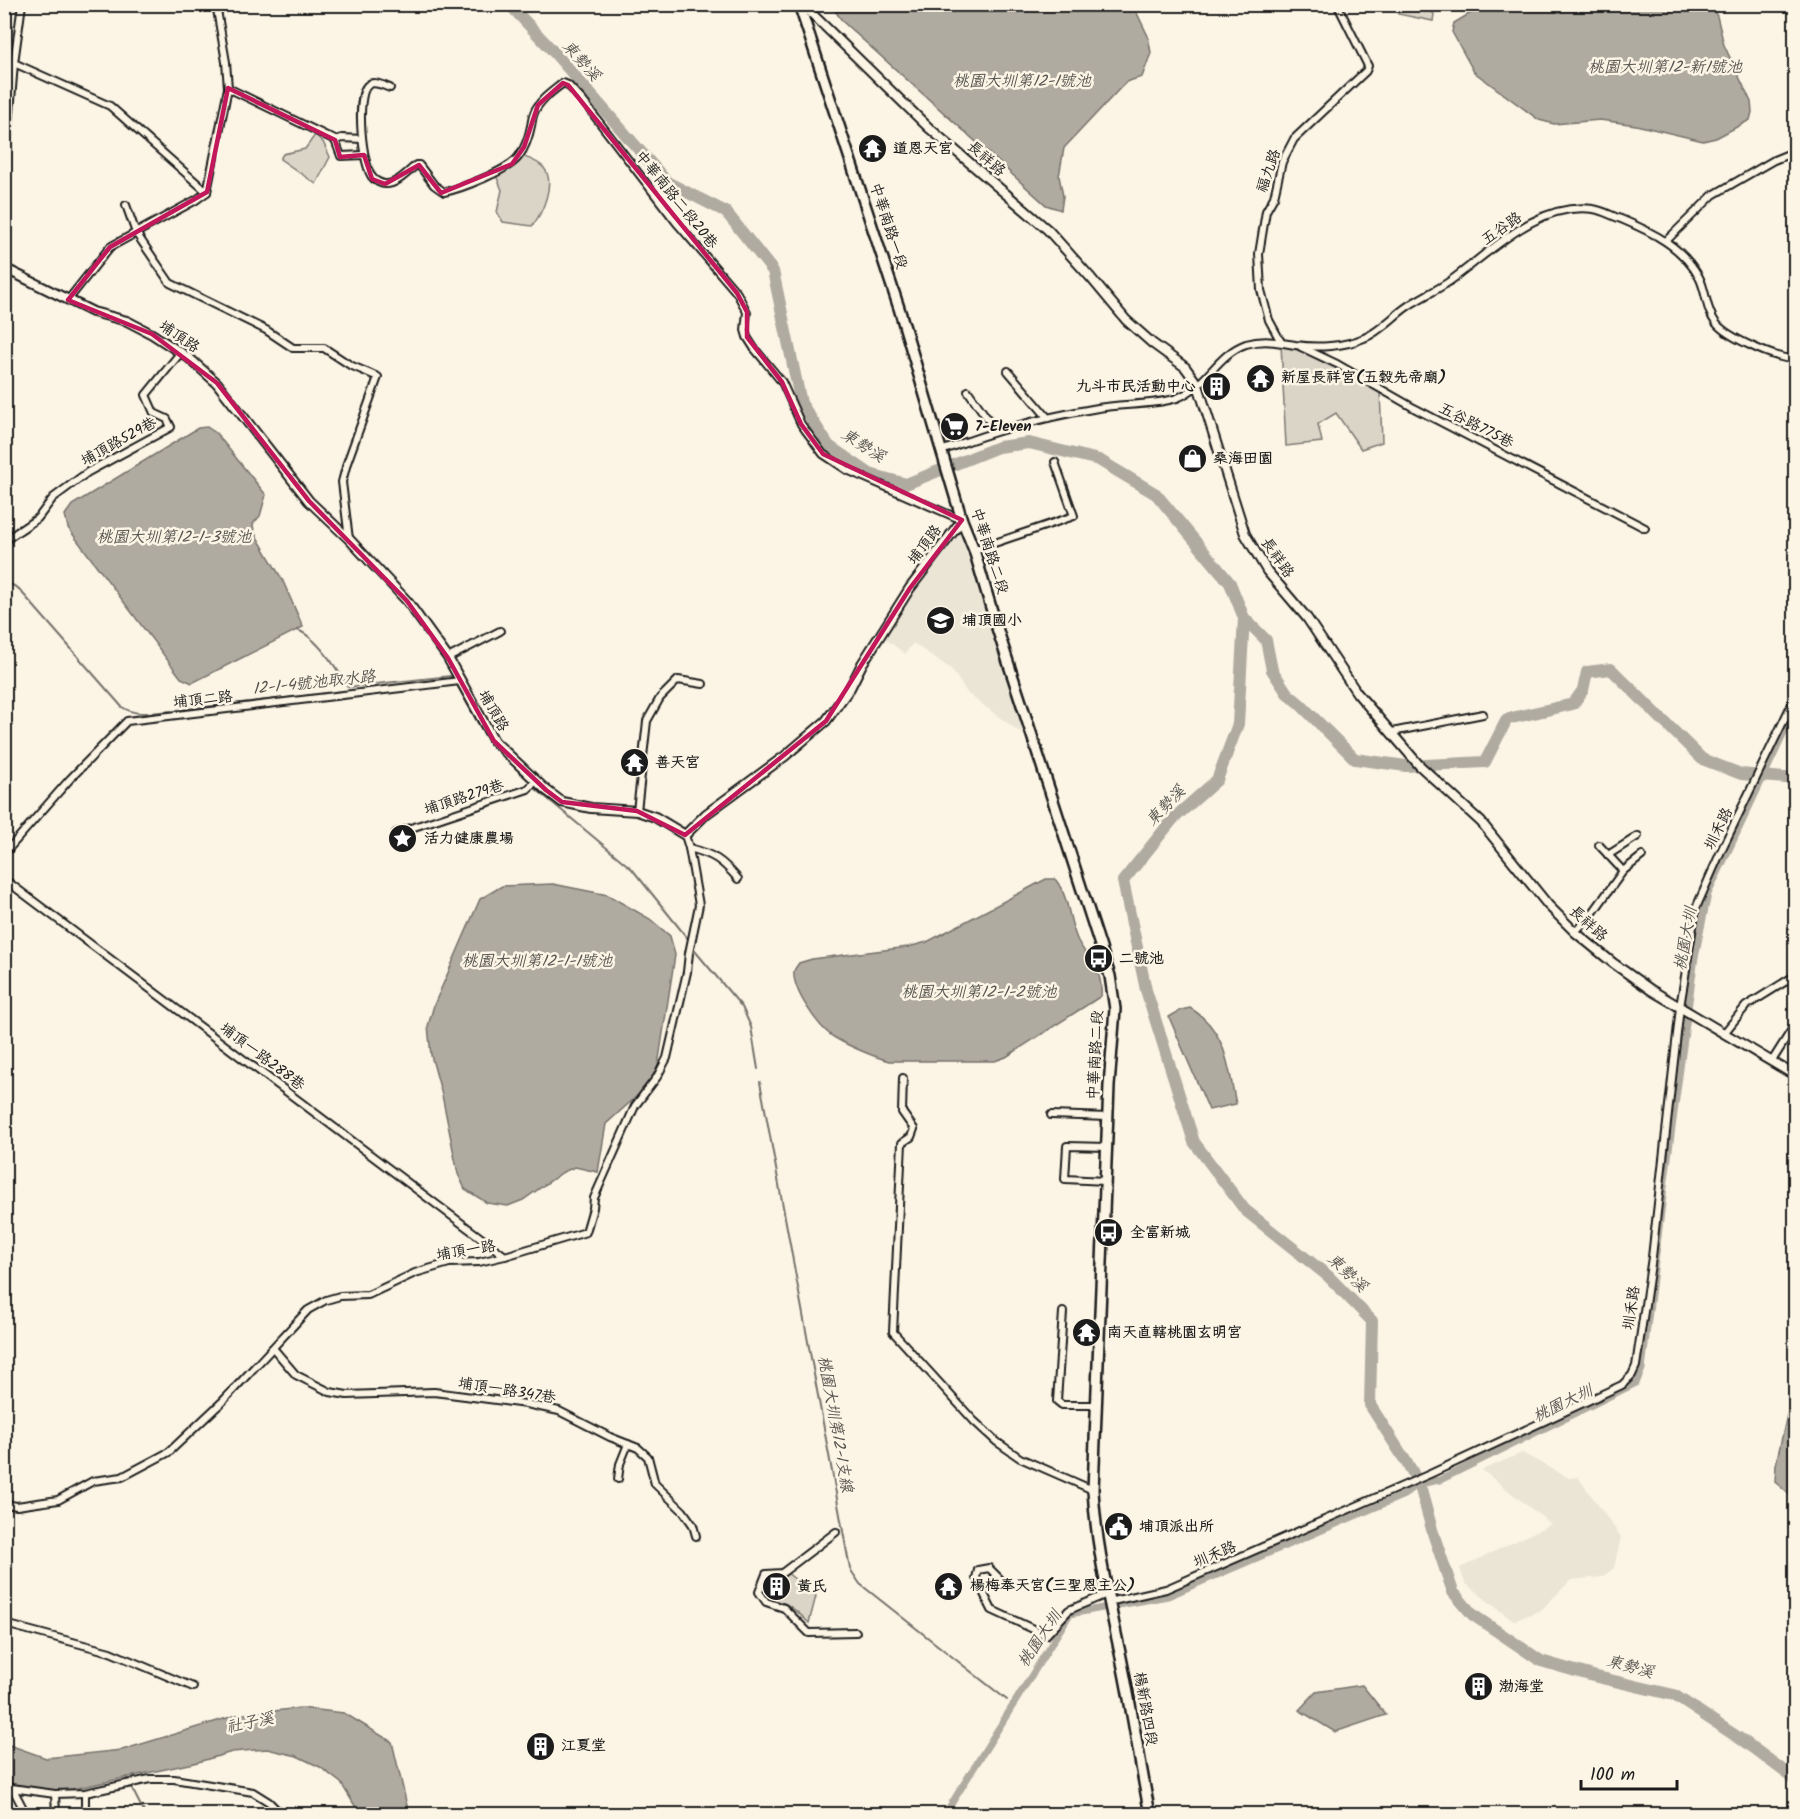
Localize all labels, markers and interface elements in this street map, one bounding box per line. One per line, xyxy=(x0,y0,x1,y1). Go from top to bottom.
water label: 東勢溪 xyxy=(556,35,607,88)
water label: 桃園大圳第12-新1號池 xyxy=(1588,55,1743,80)
water label: 桃園大圳第12-1號池 xyxy=(953,69,1092,94)
temple icon: 道恩天宮 xyxy=(856,133,888,165)
street label: 長祥路 xyxy=(961,135,1011,183)
place label: 道恩天宮 xyxy=(893,137,953,161)
street label: 中華南路二段20巷 xyxy=(629,145,723,255)
street label: 福九路 xyxy=(1250,146,1288,196)
street label: 中華南路一段 xyxy=(863,179,913,273)
street label: 五谷路 xyxy=(1477,206,1527,252)
street label: 埔頂路 xyxy=(154,314,204,360)
temple icon: 新屋長祥宮(五穀先帝廟) xyxy=(1244,362,1276,394)
place label: 新屋長祥宮(五穀先帝廟) xyxy=(1281,366,1446,390)
building icon: 九斗市民活動中心 xyxy=(1201,371,1233,403)
place label: 九斗市民活動中心 xyxy=(1076,375,1196,399)
street label: 五谷路775巷 xyxy=(1434,397,1518,455)
street label: 埔頂路529巷 xyxy=(76,411,162,473)
supermarket icon: 7-Eleven xyxy=(938,411,970,443)
place label: 7-Eleven xyxy=(975,415,1032,439)
water label: 東勢溪 xyxy=(836,423,891,470)
shop icon: 桑海田園 xyxy=(1176,443,1208,475)
place label: 桑海田園 xyxy=(1213,447,1273,471)
street label: 中華南路二段 xyxy=(964,504,1014,598)
street label: 埔頂路 xyxy=(902,520,948,570)
water label: 桃園大圳第12-1-3號池 xyxy=(96,525,253,550)
street label: 長祥路 xyxy=(1254,533,1300,583)
school or university icon: 埔頂國小 xyxy=(925,605,957,637)
place label: 埔頂國小 xyxy=(962,609,1022,633)
water label: 12-1-4號池取水路 xyxy=(252,664,377,702)
street label: 埔頂二路 xyxy=(172,685,234,715)
street label: 埔頂路 xyxy=(471,686,515,736)
temple icon: 善天宮 xyxy=(618,747,650,779)
place label: 善天宮 xyxy=(655,751,700,775)
street label: 埔頂路279巷 xyxy=(421,774,507,822)
water label: 東勢溪 xyxy=(1140,779,1192,832)
street label: 圳禾路 xyxy=(1698,804,1740,854)
place icon: 活力健康農場 xyxy=(387,823,419,855)
place label: 活力健康農場 xyxy=(424,827,514,851)
street label: 長祥路 xyxy=(1563,900,1613,948)
water label: 桃園大圳 xyxy=(1668,903,1704,973)
bus stop icon: 二號池 xyxy=(1082,943,1114,975)
place label: 二號池 xyxy=(1119,947,1164,971)
water label: 桃園大圳第12-1-1號池 xyxy=(461,949,614,974)
water label: 桃園大圳第12-1-2號池 xyxy=(901,980,1058,1005)
street label: 中華南路二段 xyxy=(1082,1009,1110,1101)
street label: 埔頂一路288巷 xyxy=(214,1017,310,1097)
bus stop icon: 全富新城 xyxy=(1093,1217,1125,1249)
place label: 全富新城 xyxy=(1130,1221,1190,1245)
street label: 埔頂一路 xyxy=(434,1234,498,1268)
water label: 東勢溪 xyxy=(1321,1247,1374,1299)
street label: 圳禾路 xyxy=(1617,1284,1647,1332)
temple icon: 南天直轄桃園玄明宮 xyxy=(1070,1317,1102,1349)
place label: 南天直轄桃園玄明宮 xyxy=(1107,1321,1242,1345)
water label: 桃園大圳第12-1支線 xyxy=(811,1354,860,1495)
street label: 埔頂一路347巷 xyxy=(456,1371,558,1411)
water label: 桃園大圳 xyxy=(1529,1378,1599,1429)
public building icon: 埔頂派出所 xyxy=(1102,1511,1134,1543)
place label: 埔頂派出所 xyxy=(1139,1515,1214,1539)
street label: 圳禾路 xyxy=(1190,1535,1240,1575)
temple icon: 楊梅奉天宮(三聖恩主公) xyxy=(933,1570,965,1602)
building icon: 黃氏 xyxy=(760,1571,792,1603)
place label: 楊梅奉天宮(三聖恩主公) xyxy=(970,1574,1135,1598)
place label: 黃氏 xyxy=(797,1575,827,1599)
water label: 桃園大圳 xyxy=(1012,1604,1069,1673)
water label: 東勢溪 xyxy=(1604,1649,1657,1686)
street label: 楊新路四段 xyxy=(1127,1670,1163,1748)
building icon: 渤海堂 xyxy=(1462,1671,1494,1703)
place label: 渤海堂 xyxy=(1499,1675,1544,1699)
water label: 社子溪 xyxy=(224,1706,277,1740)
building icon: 江夏堂 xyxy=(524,1730,556,1762)
place label: 江夏堂 xyxy=(561,1734,606,1758)
scale bar xyxy=(1581,1753,1677,1791)
text: 100 m xyxy=(1590,1761,1635,1790)

